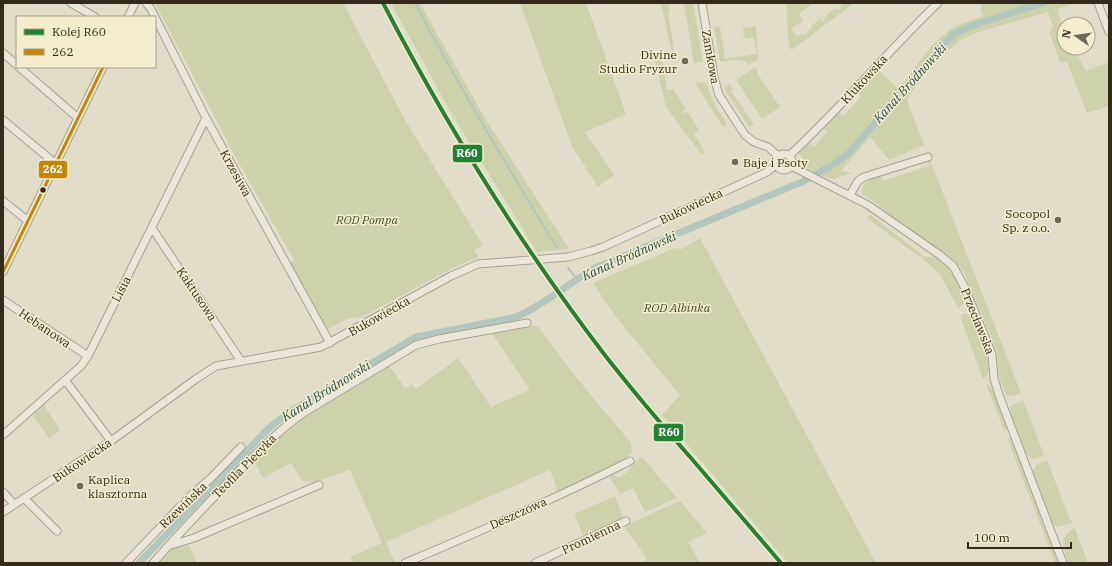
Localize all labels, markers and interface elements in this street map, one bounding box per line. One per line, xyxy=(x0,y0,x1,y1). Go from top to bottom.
legend xyxy=(16,16,156,68)
north arrow xyxy=(1056,16,1096,56)
text: Kolej R60 xyxy=(52,24,106,39)
text: N xyxy=(1058,28,1074,40)
street label: Zamkowa xyxy=(699,29,723,86)
water label: Kanał Bródnowski xyxy=(869,39,950,127)
text: 262 xyxy=(52,44,74,59)
place label: Divine Studio Fryzur xyxy=(600,47,678,76)
street label: Klukowska xyxy=(837,51,891,107)
marker: Divine Studio Fryzur xyxy=(680,56,690,66)
line badge: R60 xyxy=(452,144,483,163)
text: R60 xyxy=(456,146,478,160)
street label: Krzesiwa xyxy=(217,147,255,200)
place label: Baje i Psoty xyxy=(743,155,808,170)
marker: Baje i Psoty xyxy=(730,157,740,167)
line badge: 262 xyxy=(38,160,68,179)
text: 262 xyxy=(43,162,63,176)
unlabelled marker xyxy=(38,185,48,195)
street label: Bukowiecka xyxy=(657,185,725,227)
place label: Socopol Sp. z o.o. xyxy=(1002,206,1050,235)
park label: ROD Pompa xyxy=(335,212,398,227)
marker: Socopol Sp. z o.o. xyxy=(1053,215,1063,225)
water label: Kanał Bródnowski xyxy=(578,228,679,285)
street label: Kaktusowa xyxy=(174,264,221,324)
street label: Lisia xyxy=(108,273,134,304)
street label: Przecławska xyxy=(958,286,998,357)
street label: Bukowiecka xyxy=(346,293,413,339)
park label: ROD Albinka xyxy=(643,300,711,315)
street label: Hebanowa xyxy=(16,305,74,351)
water label: Kanał Bródnowski xyxy=(278,357,374,426)
line badge: R60 xyxy=(653,423,684,442)
text: R60 xyxy=(658,425,680,439)
street label: Teofila Piecyka xyxy=(209,430,280,501)
street label: Bukowiecka xyxy=(50,434,115,485)
place label: Kaplica klasztorna xyxy=(88,472,148,501)
street label: Rzewińska xyxy=(156,478,210,531)
marker: Kaplica klasztorna xyxy=(75,481,85,491)
street label: Deszczowa xyxy=(487,494,549,532)
street label: Promienna xyxy=(559,517,623,557)
scale bar xyxy=(968,524,1071,550)
text: 100 m xyxy=(974,530,1010,545)

